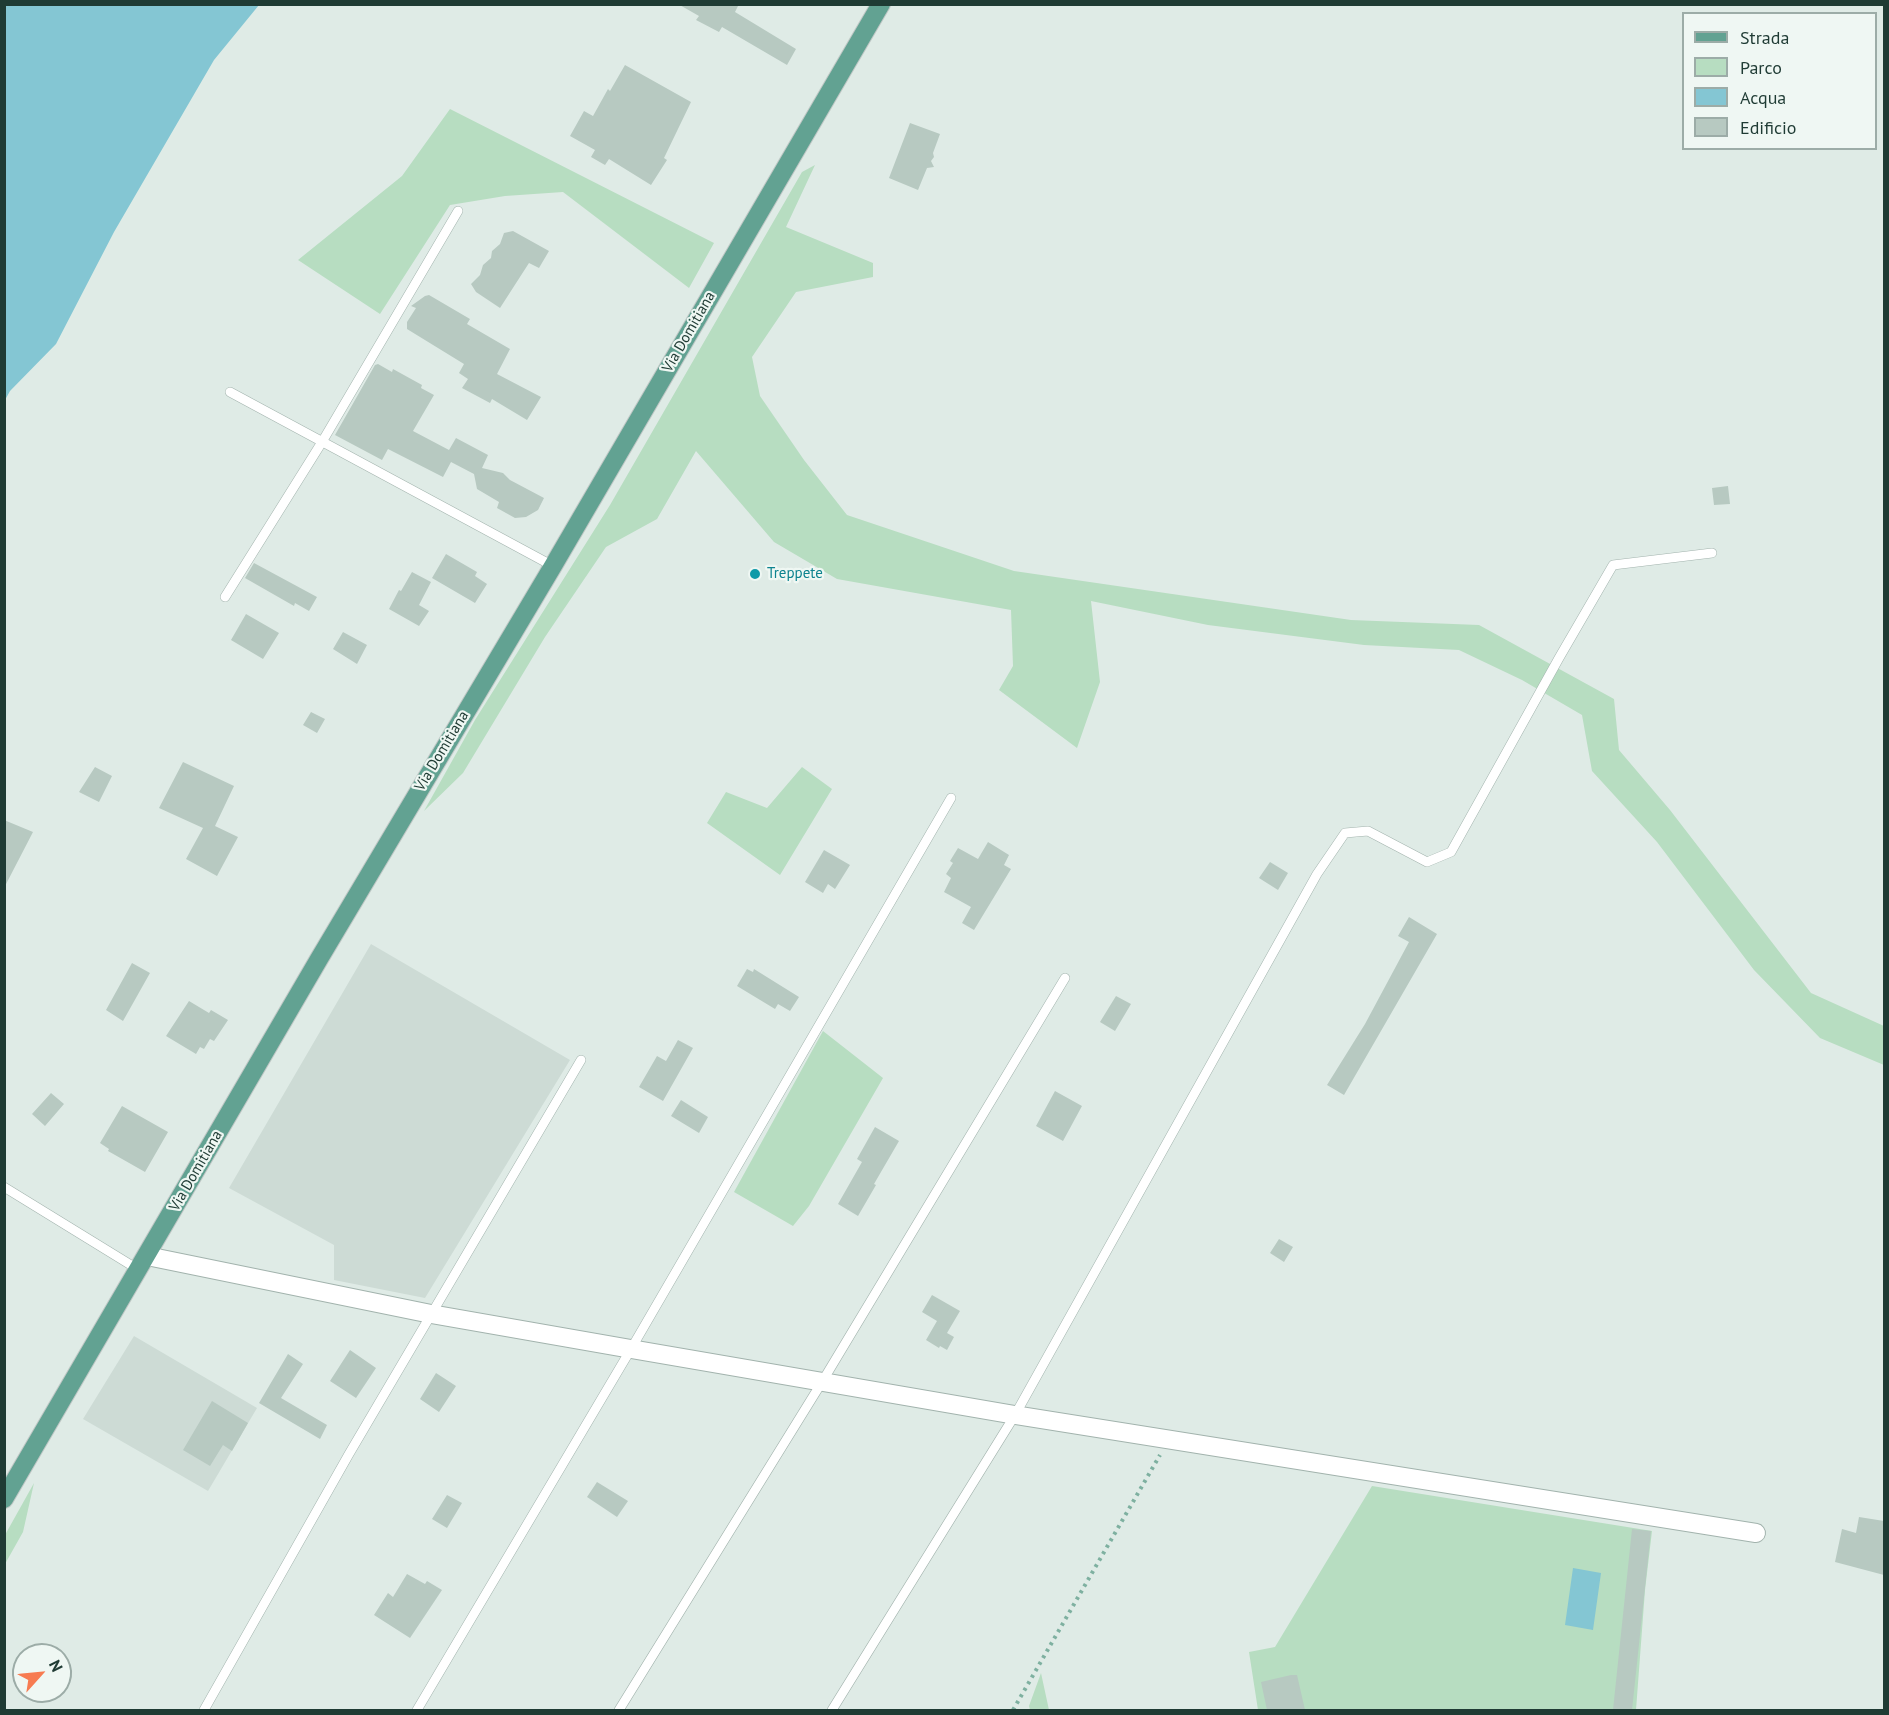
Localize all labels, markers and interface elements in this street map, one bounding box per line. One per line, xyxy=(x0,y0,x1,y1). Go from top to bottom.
legend xyxy=(1682,12,1877,150)
text: Strada xyxy=(1740,26,1789,49)
text: Parco xyxy=(1740,56,1782,79)
text: Acqua xyxy=(1740,86,1786,109)
text: Edificio xyxy=(1740,116,1796,139)
street label: Via Domitiana xyxy=(659,288,719,376)
place label: Treppete xyxy=(767,565,823,583)
marker: Treppete xyxy=(748,567,762,581)
street label: Via Domitiana xyxy=(411,708,473,794)
street label: Via Domitiana xyxy=(166,1127,226,1215)
north arrow xyxy=(12,1643,72,1703)
text: N xyxy=(45,1657,68,1675)

